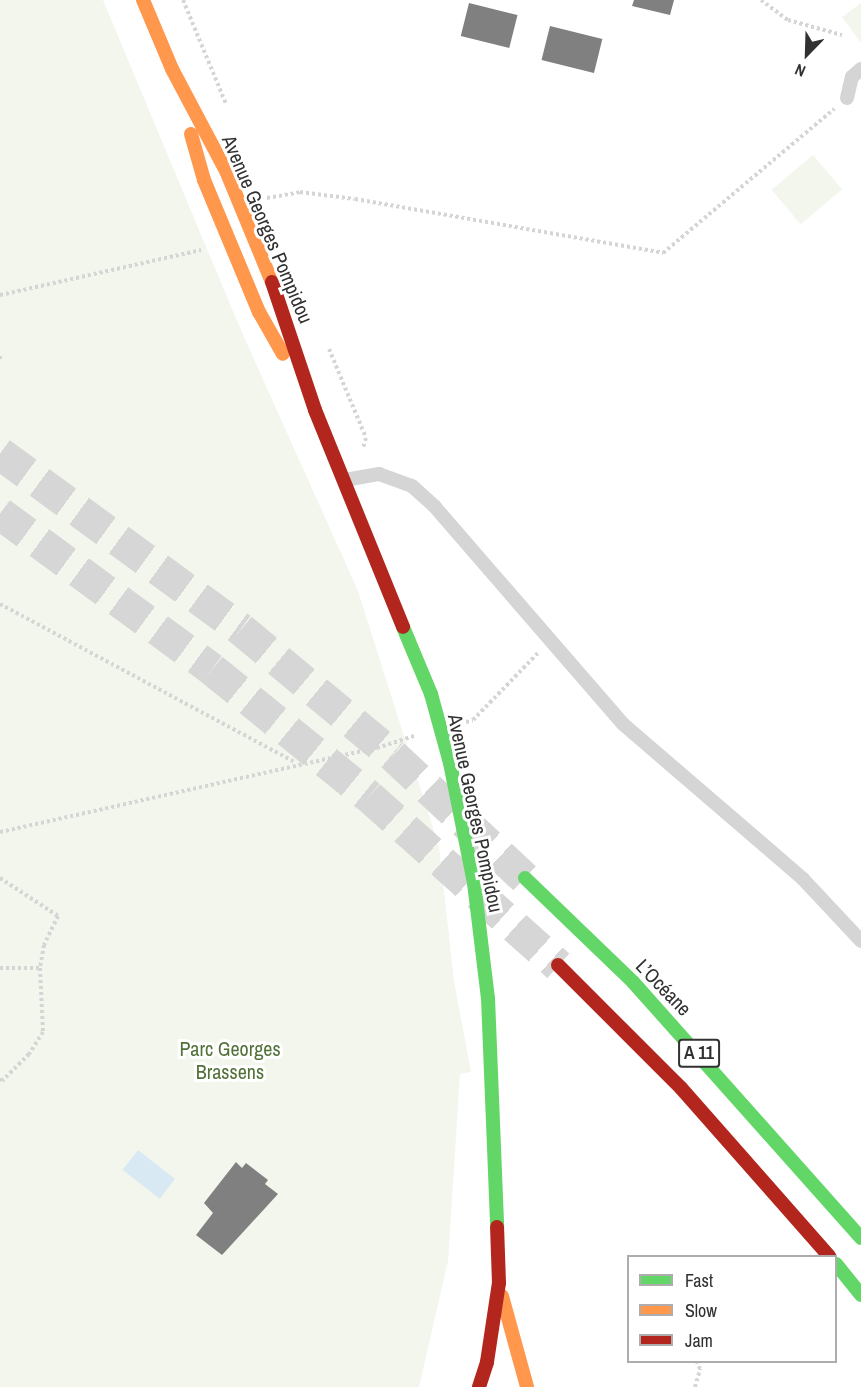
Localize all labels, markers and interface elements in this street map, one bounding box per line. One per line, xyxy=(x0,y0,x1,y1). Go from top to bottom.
north arrow xyxy=(777,24,837,84)
text: N xyxy=(791,59,809,83)
street label: Avenue Georges Pompidou xyxy=(217,131,319,327)
street label: Avenue Georges Pompidou xyxy=(443,712,509,914)
street label: L’Océane xyxy=(631,954,697,1020)
park label: Parc Georges Brassens xyxy=(179,1036,281,1083)
road number: A 11 xyxy=(676,1038,722,1068)
legend xyxy=(627,1255,837,1363)
text: Fast xyxy=(685,1268,713,1293)
text: Slow xyxy=(685,1298,717,1323)
text: Jam xyxy=(685,1328,713,1353)

